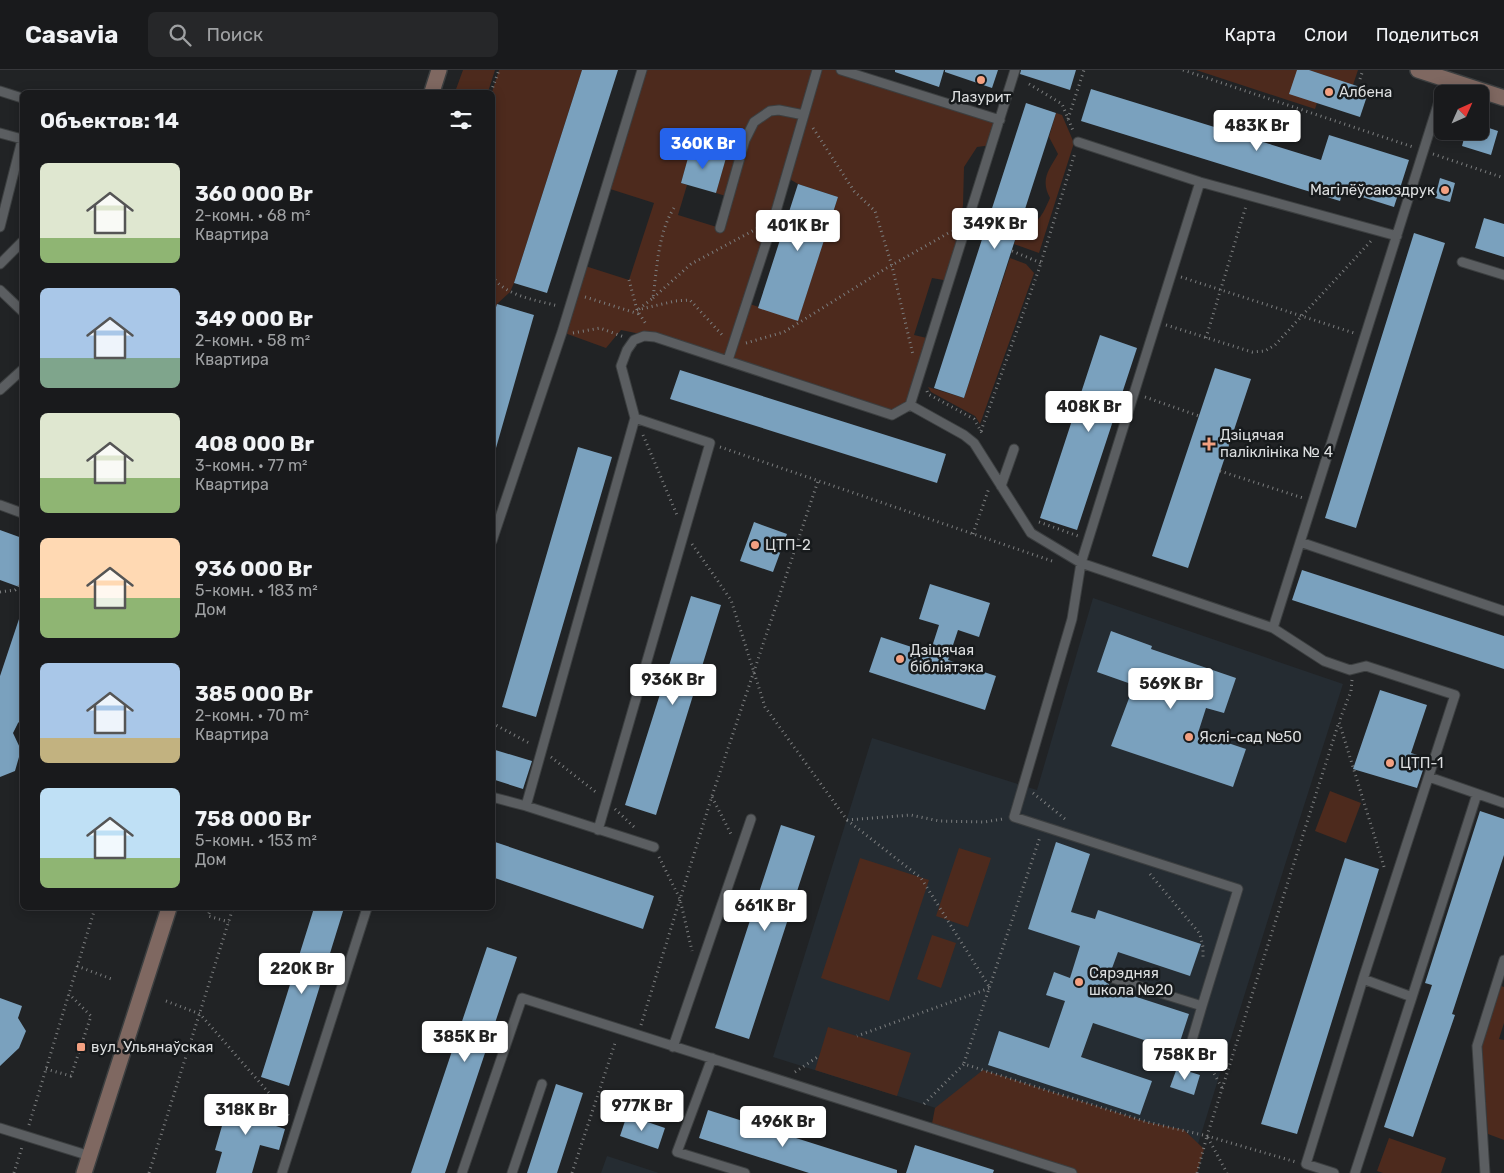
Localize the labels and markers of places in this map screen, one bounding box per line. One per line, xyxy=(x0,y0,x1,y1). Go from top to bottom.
marker: Лазурит xyxy=(975,74,987,86)
place label: Албена xyxy=(1339,83,1392,101)
marker: Албена xyxy=(1323,86,1335,98)
place label: Лазурит xyxy=(951,88,1012,106)
pin: 483K Br xyxy=(1211,109,1303,152)
pin: 360K Br xyxy=(657,128,749,170)
place label: Магілёўсаюздрук xyxy=(1310,181,1435,199)
marker: Магілёўсаюздрук xyxy=(1439,184,1451,196)
pin: 349K Br xyxy=(949,208,1041,250)
pin: 401K Br xyxy=(752,210,844,252)
pin: 408K Br xyxy=(1043,390,1135,433)
place label: Дзіцячая паліклініка № 4 xyxy=(1220,426,1333,461)
marker: Дзіцячая паліклініка № 4 xyxy=(1202,437,1216,451)
place label: ЦТП-2 xyxy=(765,536,811,554)
marker: ЦТП-2 xyxy=(749,539,761,551)
place label: Дзіцячая бібліятэка xyxy=(910,641,984,676)
marker: Дзіцячая бібліятэка xyxy=(894,653,906,665)
pin: 936K Br xyxy=(627,664,719,706)
pin: 569K Br xyxy=(1125,668,1217,710)
place label: Яслі-сад №50 xyxy=(1199,728,1302,746)
marker: Яслі-сад №50 xyxy=(1183,731,1195,743)
place label: ЦТП-1 xyxy=(1400,754,1443,772)
marker: ЦТП-1 xyxy=(1384,757,1396,769)
pin: 661K Br xyxy=(719,890,811,932)
pin: 220K Br xyxy=(256,952,348,995)
place label: Сярэдняя школа №20 xyxy=(1089,964,1173,999)
marker: Сярэдняя школа №20 xyxy=(1073,976,1085,988)
pin: 385K Br xyxy=(419,1020,511,1063)
place label: вул. Ульянаўская xyxy=(91,1038,214,1056)
pin: 758K Br xyxy=(1139,1038,1231,1081)
marker: вул. Ульянаўская xyxy=(75,1041,87,1053)
pin: 977K Br xyxy=(596,1090,688,1132)
pin: 318K Br xyxy=(200,1094,292,1136)
pin: 496K Br xyxy=(737,1106,829,1148)

